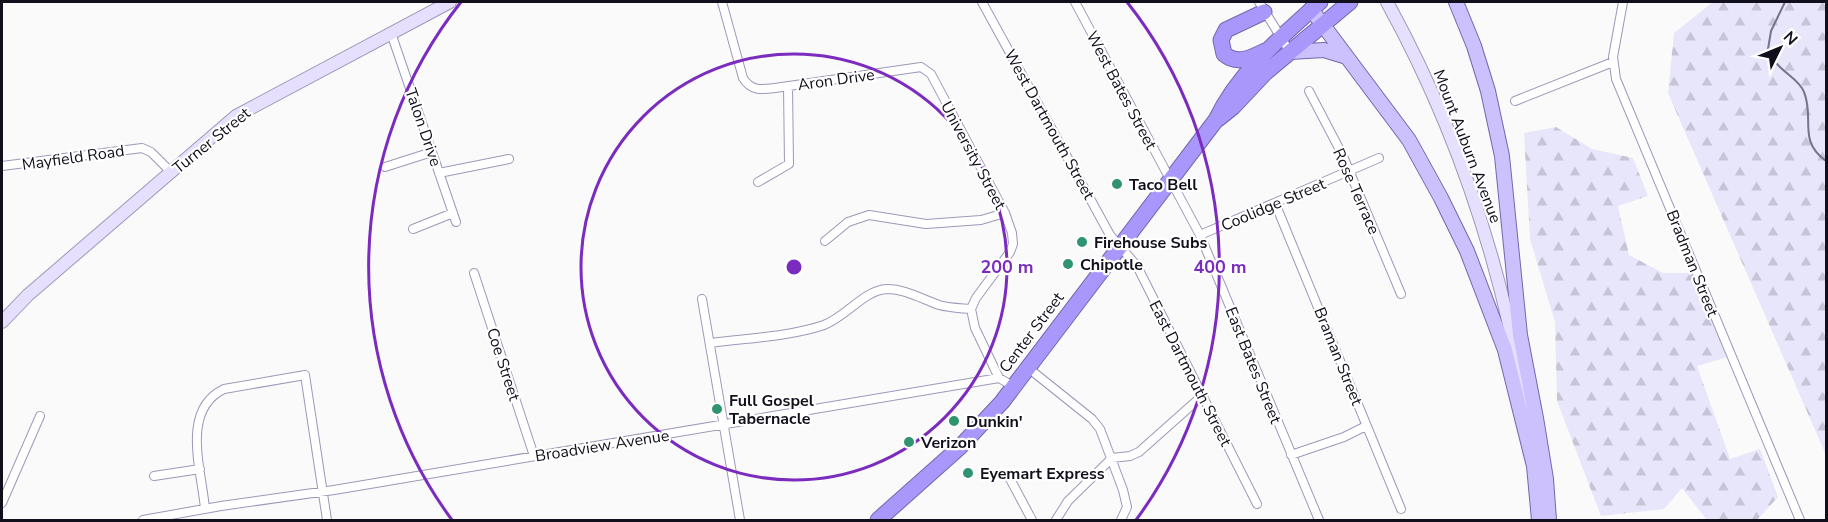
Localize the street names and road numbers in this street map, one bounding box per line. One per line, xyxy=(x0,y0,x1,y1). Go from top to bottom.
street label: West Bates Street xyxy=(1081,27,1162,154)
street label: West Dartmouth Street xyxy=(999,45,1100,204)
street label: Aron Drive xyxy=(796,64,876,96)
street label: Mount Auburn Avenue xyxy=(1428,66,1506,226)
street label: Talon Drive xyxy=(399,85,447,169)
street label: University Street xyxy=(935,97,1011,214)
street label: Turner Street xyxy=(168,102,255,179)
street label: Mayfield Road xyxy=(21,140,126,176)
street label: Rose Terrace xyxy=(1327,145,1385,238)
street label: Coolidge Street xyxy=(1218,173,1329,237)
street label: Bradman Street xyxy=(1661,207,1724,320)
street label: Center Street xyxy=(994,288,1070,377)
street label: East Dartmouth Street xyxy=(1144,297,1237,451)
street label: East Bates Street xyxy=(1220,304,1287,427)
street label: Braman Street xyxy=(1308,304,1368,409)
street label: Coe Street xyxy=(481,325,525,404)
street label: Broadview Avenue xyxy=(534,425,671,467)

